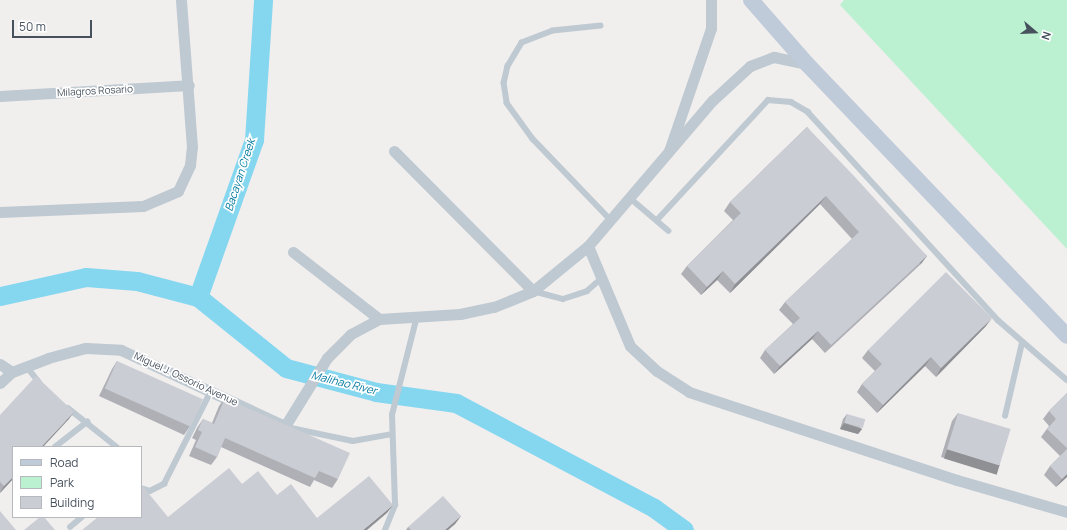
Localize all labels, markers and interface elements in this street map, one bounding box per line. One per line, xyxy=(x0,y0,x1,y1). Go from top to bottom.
scale bar xyxy=(14,12,94,38)
north arrow xyxy=(1015,12,1055,52)
text: 50 m xyxy=(19,18,46,35)
text: N xyxy=(1038,30,1055,42)
street label: Milagros Rosario xyxy=(57,83,133,99)
water label: Bacayan Creek xyxy=(222,137,258,213)
street label: Miguel J. Ossorio Avenue xyxy=(132,350,240,408)
water label: Malihao River xyxy=(310,368,378,398)
legend xyxy=(12,446,142,518)
text: Road xyxy=(50,454,78,471)
text: Park xyxy=(50,474,74,491)
text: Building xyxy=(50,494,94,511)

